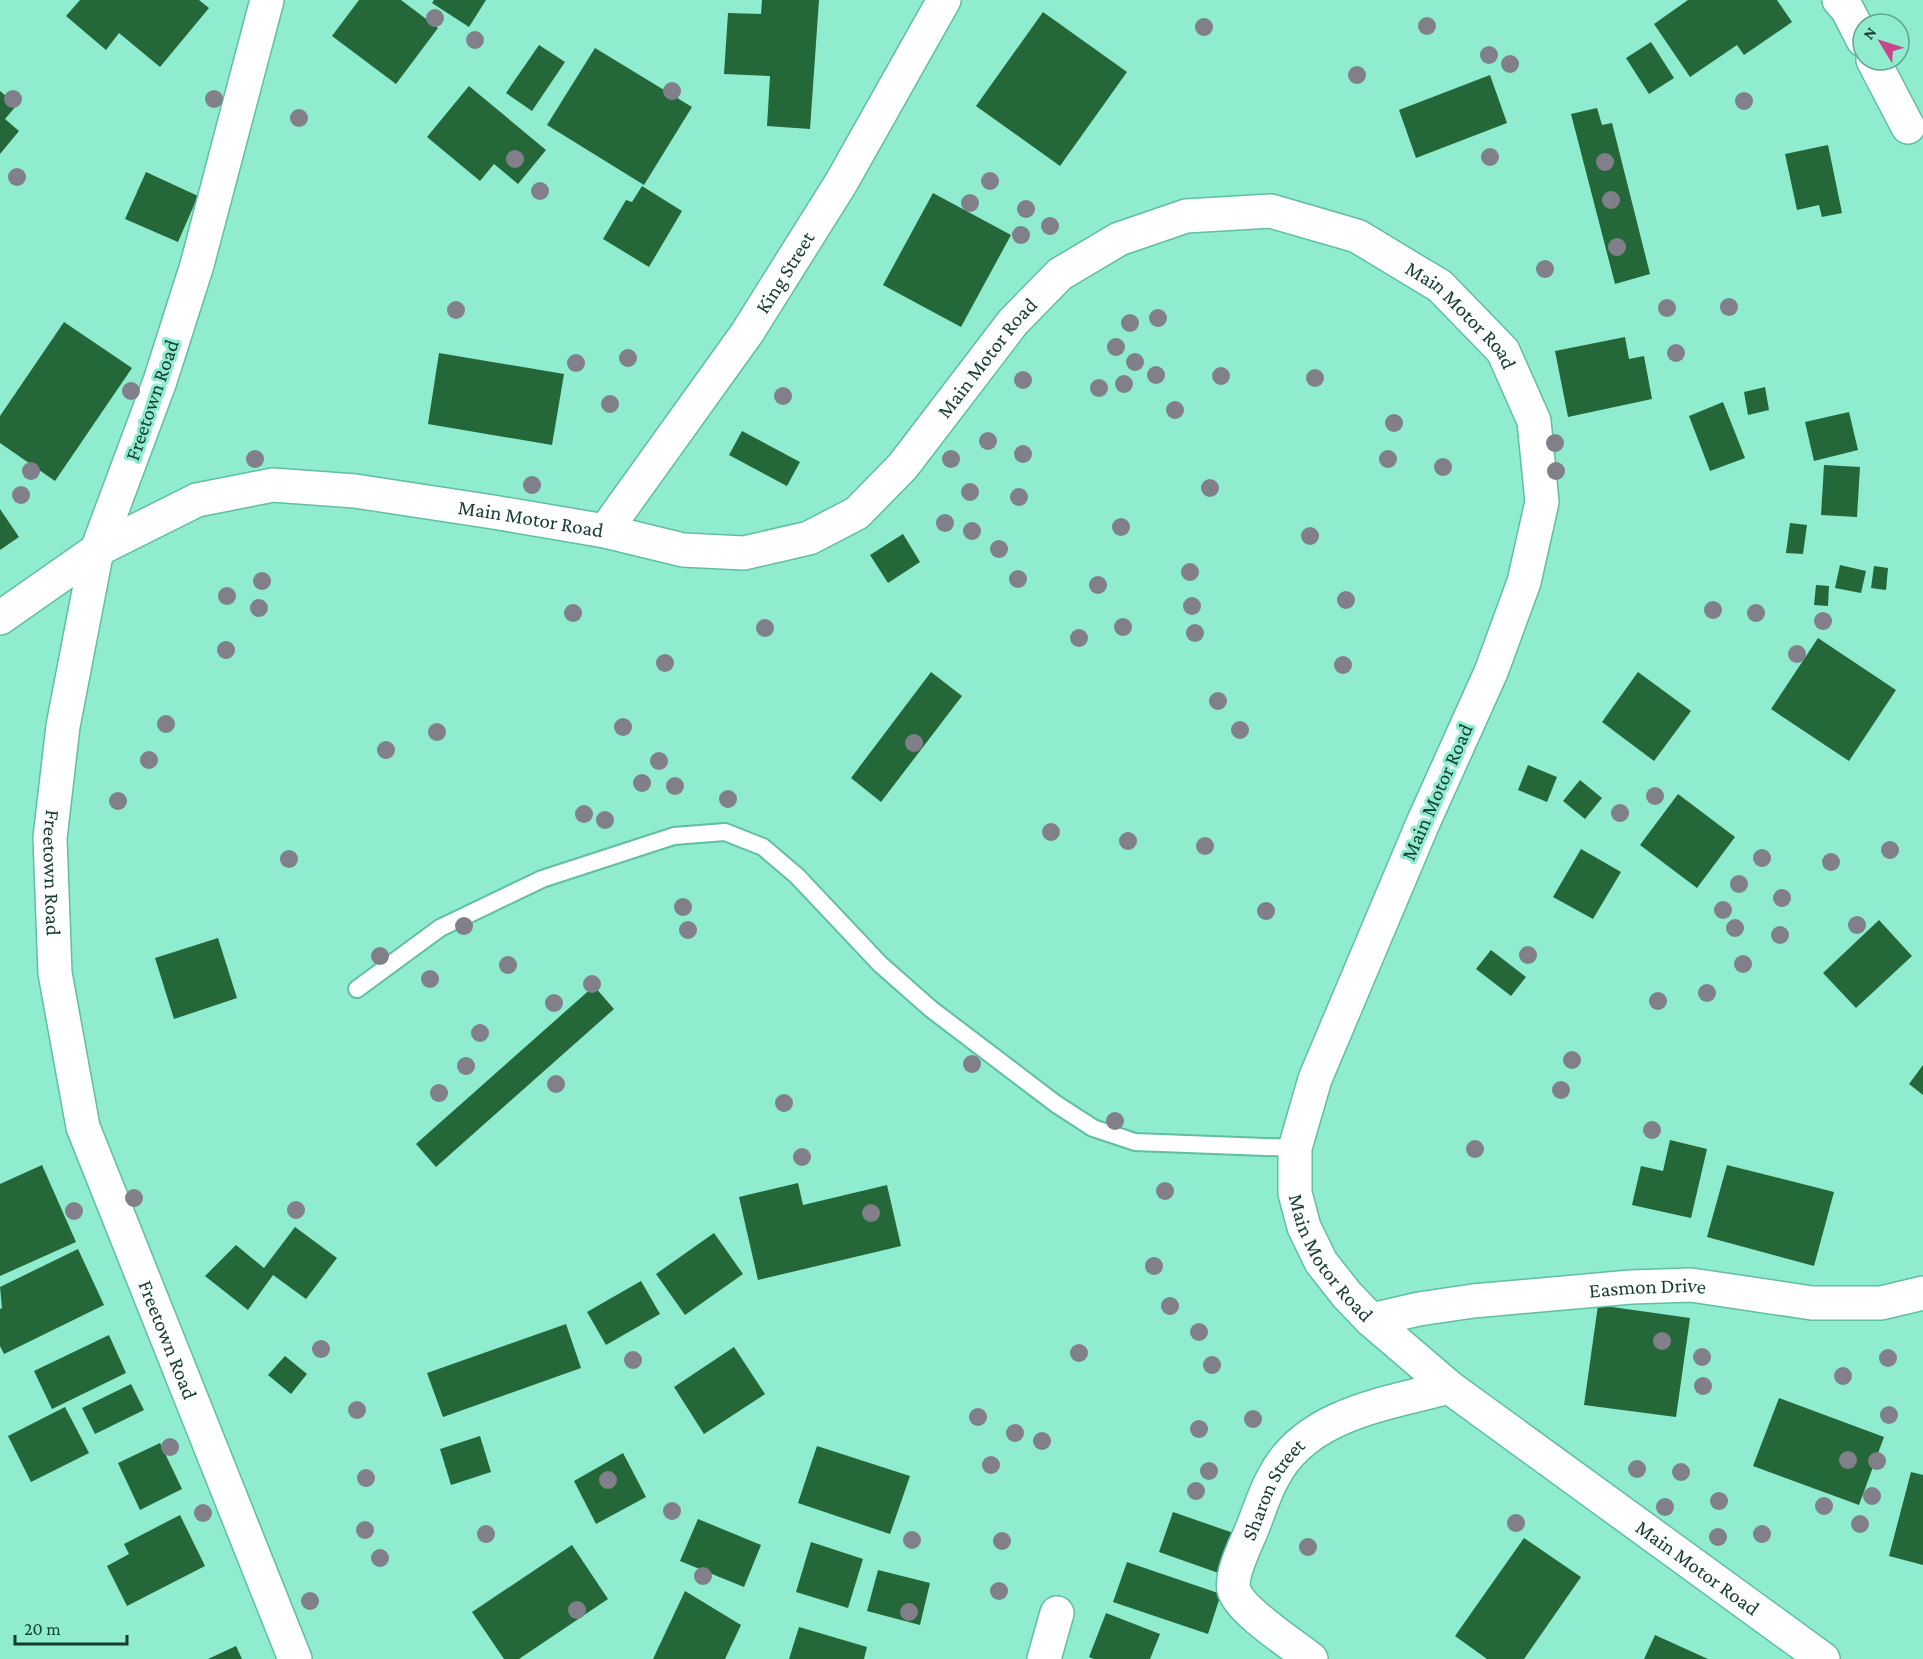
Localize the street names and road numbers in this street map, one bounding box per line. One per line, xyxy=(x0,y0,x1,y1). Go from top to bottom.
street label: King Street xyxy=(750,226,820,318)
street label: Main Motor Road xyxy=(1401,256,1521,373)
street label: Main Motor Road xyxy=(932,293,1042,423)
street label: Freetown Road xyxy=(120,336,184,464)
street label: Main Motor Road xyxy=(457,495,605,543)
street label: Main Motor Road xyxy=(1396,720,1478,864)
street label: Freetown Road xyxy=(38,808,66,936)
street label: Main Motor Road xyxy=(1284,1191,1378,1327)
street label: Easmon Drive xyxy=(1588,1272,1708,1303)
street label: Freetown Road xyxy=(133,1277,202,1403)
street label: Sharon Street xyxy=(1237,1432,1310,1544)
street label: Main Motor Road xyxy=(1631,1515,1764,1621)

